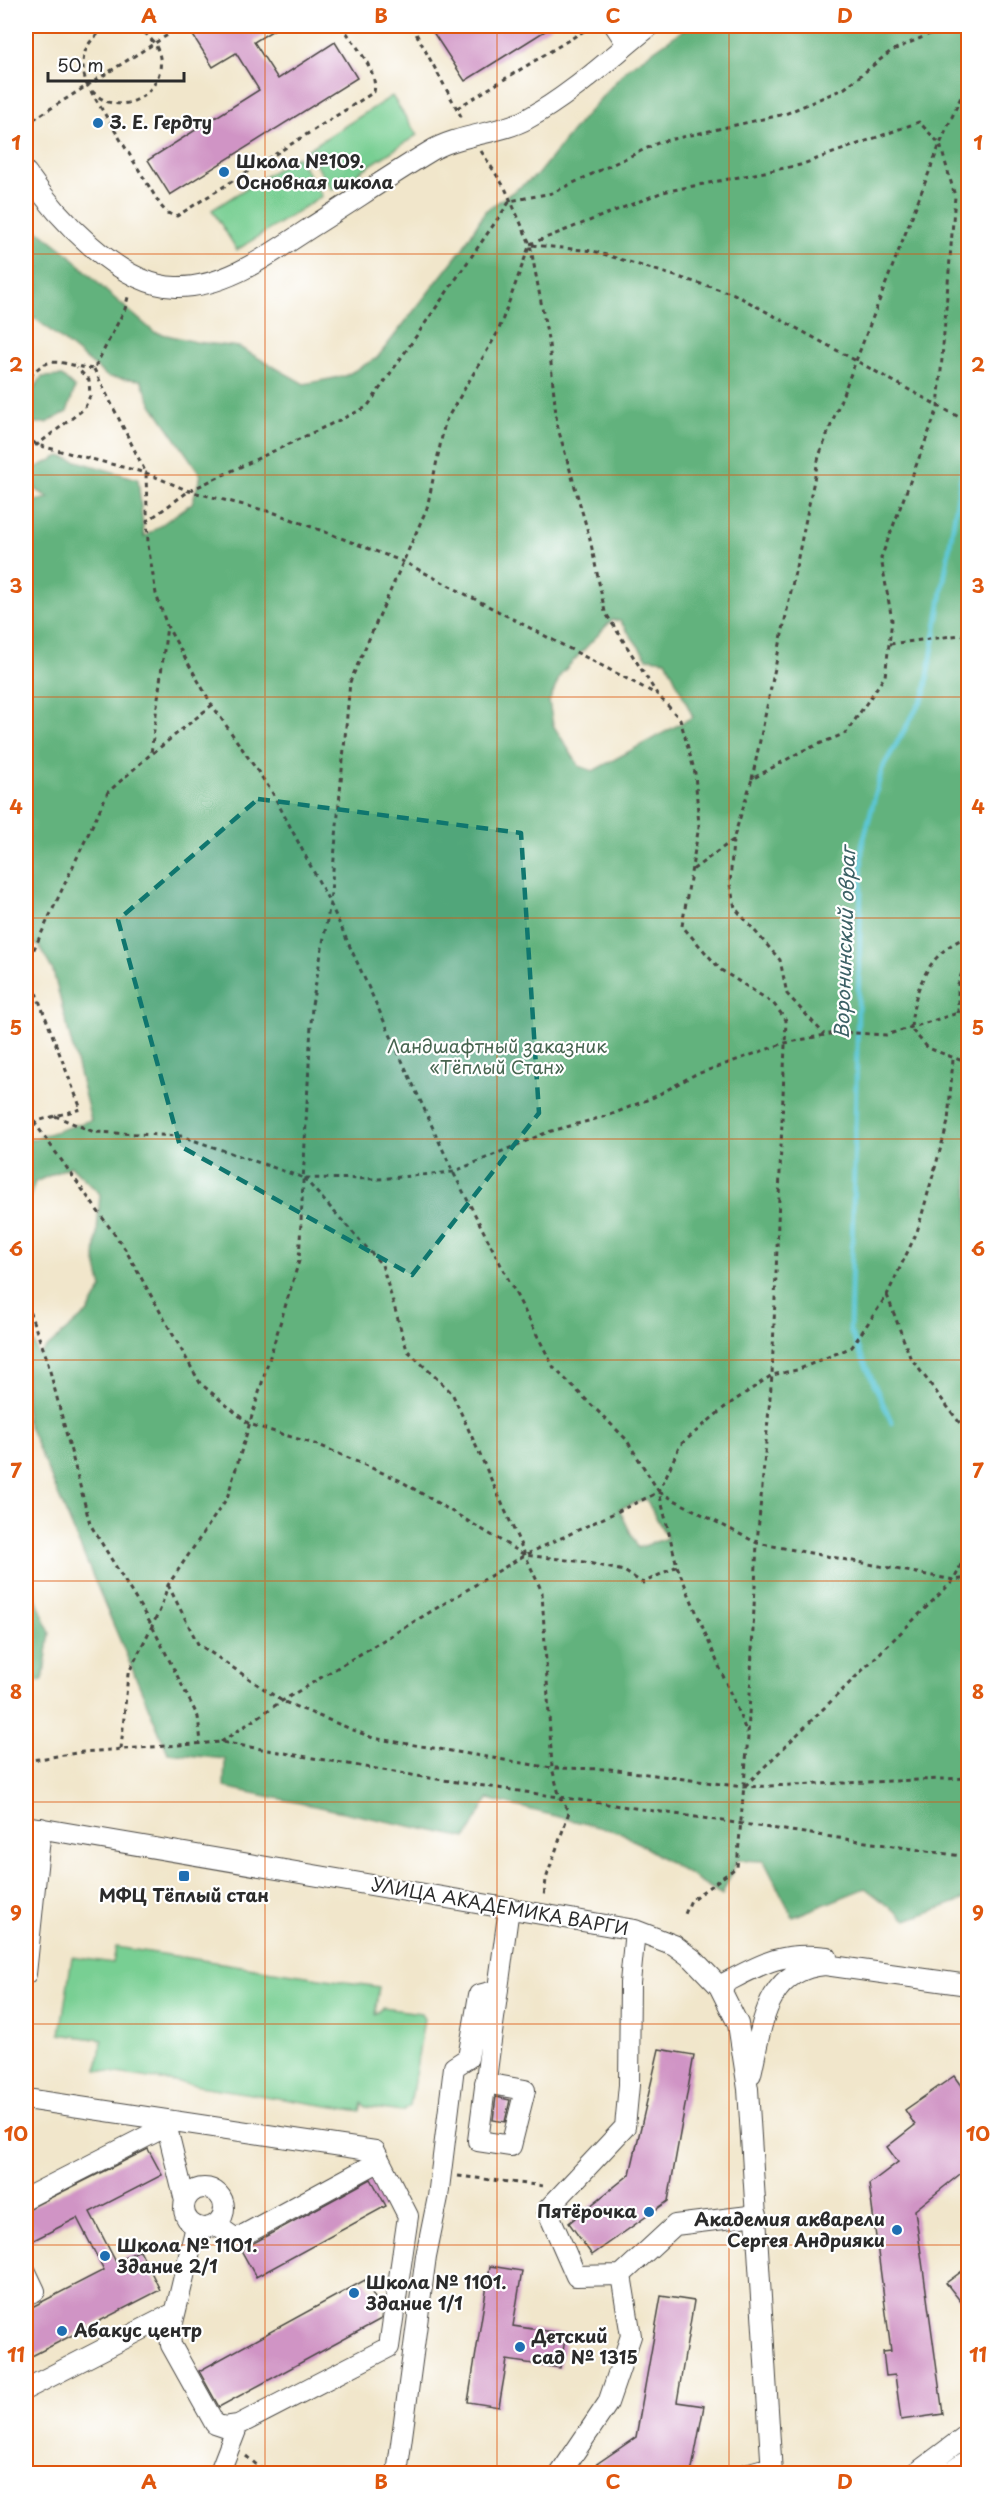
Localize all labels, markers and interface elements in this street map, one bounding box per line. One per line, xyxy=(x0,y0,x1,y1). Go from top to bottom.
text: A xyxy=(141,0,157,30)
text: B xyxy=(374,0,388,30)
text: C xyxy=(605,0,621,30)
text: D xyxy=(837,0,853,30)
scale bar xyxy=(48,45,184,83)
text: 50 m xyxy=(57,51,104,78)
place label: З. Е. Гердту xyxy=(109,108,212,135)
marker: З. Е. Гердту xyxy=(91,116,105,130)
text: 1 xyxy=(11,127,21,157)
text: 1 xyxy=(973,127,983,157)
place label: Школа №109. Основная школа xyxy=(236,147,394,195)
marker: Школа №109. Основная школа xyxy=(217,165,231,179)
text: 2 xyxy=(9,349,23,379)
text: 2 xyxy=(971,349,985,379)
text: 3 xyxy=(9,570,23,600)
text: 3 xyxy=(971,570,985,600)
text: 4 xyxy=(9,791,23,821)
text: 4 xyxy=(971,791,985,821)
water label: Воронинский овраг xyxy=(826,843,862,1040)
text: 5 xyxy=(10,1012,22,1042)
text: 5 xyxy=(972,1012,984,1042)
park label: Ландшафтный заказник «Тёплый Стан» xyxy=(387,1032,607,1080)
text: 6 xyxy=(9,1233,23,1263)
text: 6 xyxy=(971,1233,985,1263)
text: 7 xyxy=(10,1455,22,1485)
text: 7 xyxy=(972,1455,984,1485)
text: 8 xyxy=(10,1676,22,1706)
text: 8 xyxy=(972,1676,984,1706)
marker: МФЦ Тёплый стан xyxy=(177,1869,191,1883)
street label: УЛИЦА АКАДЕМИКА ВАРГИ xyxy=(370,1870,631,1941)
place label: МФЦ Тёплый стан xyxy=(99,1881,269,1908)
text: 9 xyxy=(10,1897,22,1927)
text: 9 xyxy=(972,1897,984,1927)
text: 10 xyxy=(4,2118,28,2148)
text: 10 xyxy=(966,2118,990,2148)
place label: Пятёрочка xyxy=(537,2197,637,2224)
marker: Пятёрочка xyxy=(642,2205,656,2219)
place label: Академия акварели Сергея Андрияки xyxy=(694,2205,885,2253)
marker: Академия акварели Сергея Андрияки xyxy=(890,2223,904,2237)
place label: Школа № 1101. Здание 2/1 xyxy=(116,2231,257,2279)
marker: Школа № 1101. Здание 2/1 xyxy=(98,2249,112,2263)
place label: Школа № 1101. Здание 1/1 xyxy=(365,2268,506,2316)
marker: Школа № 1101. Здание 1/1 xyxy=(347,2286,361,2300)
place label: Абакус центр xyxy=(73,2316,202,2343)
place label: Детский сад № 1315 xyxy=(531,2322,638,2370)
marker: Абакус центр xyxy=(55,2324,69,2338)
text: 11 xyxy=(7,2339,25,2369)
text: 11 xyxy=(969,2339,987,2369)
marker: Детский сад № 1315 xyxy=(513,2340,527,2354)
text: A xyxy=(141,2466,157,2496)
text: B xyxy=(374,2466,388,2496)
text: C xyxy=(605,2466,621,2496)
text: D xyxy=(837,2466,853,2496)

